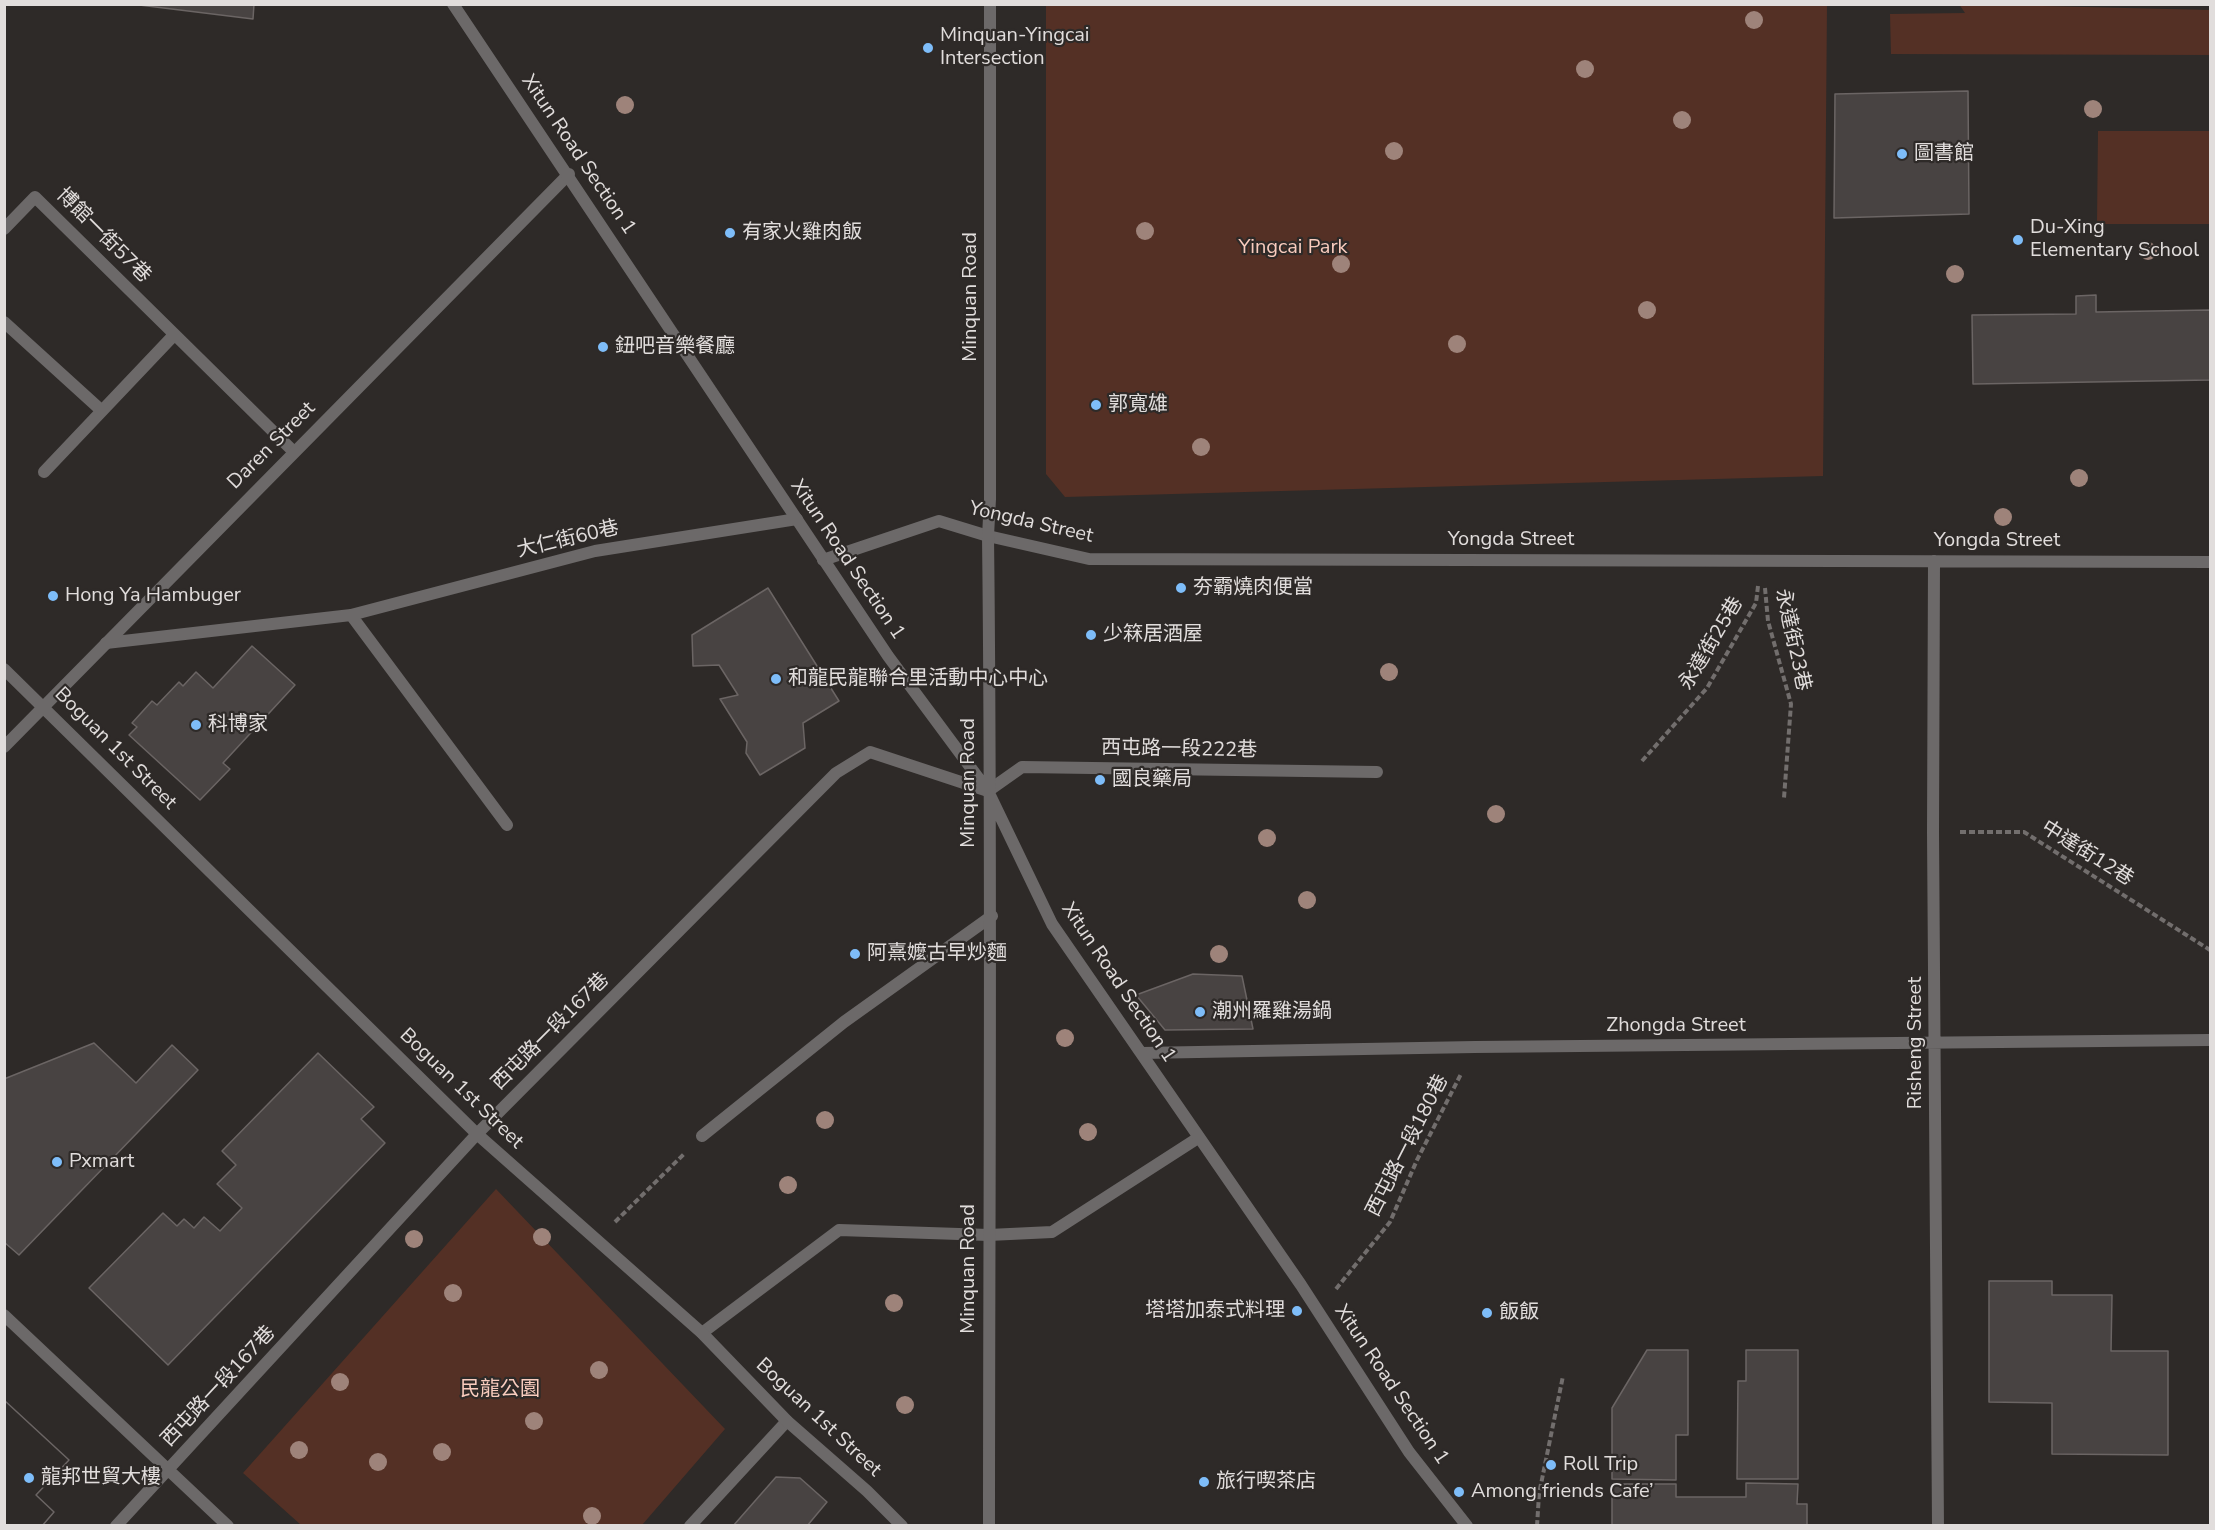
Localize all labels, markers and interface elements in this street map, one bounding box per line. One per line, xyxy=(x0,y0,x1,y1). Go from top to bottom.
place label: Minquan-Yingcai Intersection xyxy=(940,24,1090,71)
marker: Minquan-Yingcai Intersection xyxy=(921,41,935,55)
street label: Xitun Road Section 1 xyxy=(516,71,640,239)
place label: 圖書館 xyxy=(1914,142,1974,166)
marker: 圖書館 xyxy=(1895,147,1909,161)
street label: 博館一街57巷 xyxy=(51,184,155,288)
place label: Du-Xing Elementary School xyxy=(2030,216,2199,263)
place label: 有家火雞肉飯 xyxy=(742,221,862,245)
marker: 有家火雞肉飯 xyxy=(723,226,737,240)
street label: Minquan Road xyxy=(959,232,983,362)
marker: Du-Xing Elementary School xyxy=(2011,233,2025,247)
park label: Yingcai Park xyxy=(1238,236,1348,260)
place label: 鈕吧音樂餐廳 xyxy=(615,335,735,359)
marker: 鈕吧音樂餐廳 xyxy=(596,340,610,354)
place label: 郭寬雄 xyxy=(1108,393,1168,417)
street label: Daren Street xyxy=(223,397,321,495)
marker: 郭寬雄 xyxy=(1089,398,1103,412)
street label: Xitun Road Section 1 xyxy=(785,476,909,644)
street label: Yongda Street xyxy=(967,497,1095,549)
street label: 大仁街60巷 xyxy=(515,517,621,563)
street label: Yongda Street xyxy=(1448,528,1574,552)
street label: Yongda Street xyxy=(1934,529,2060,553)
place label: 夯霸燒肉便當 xyxy=(1193,576,1313,600)
marker: 夯霸燒肉便當 xyxy=(1174,581,1188,595)
place label: Hong Ya Hambuger xyxy=(65,584,241,608)
street label: 永達街23巷 xyxy=(1769,587,1815,693)
marker: Hong Ya Hambuger xyxy=(46,589,60,603)
street label: 永達街25巷 xyxy=(1675,593,1749,695)
place label: 少箖居酒屋 xyxy=(1103,623,1203,647)
marker: 少箖居酒屋 xyxy=(1084,628,1098,642)
place label: 和龍民龍聯合里活動中心中心 xyxy=(788,667,1048,691)
marker: 和龍民龍聯合里活動中心中心 xyxy=(769,672,783,686)
street label: Boguan 1st Street xyxy=(49,683,181,815)
place label: 科博家 xyxy=(208,713,268,737)
marker: 科博家 xyxy=(189,718,203,732)
street label: Minquan Road xyxy=(957,718,981,848)
street label: 西屯路一段222巷 xyxy=(1101,737,1257,763)
place label: 國良藥局 xyxy=(1112,768,1192,792)
marker: 國良藥局 xyxy=(1093,773,1107,787)
street label: 中達街12巷 xyxy=(2037,816,2137,892)
street label: Xitun Road Section 1 xyxy=(1056,899,1180,1067)
place label: 阿熹嬤古早炒麵 xyxy=(867,942,1007,966)
marker: 阿熹嬤古早炒麵 xyxy=(848,947,862,961)
street label: 西屯路一段167巷 xyxy=(487,968,615,1096)
street label: Risheng Street xyxy=(1904,977,1928,1109)
place label: 潮州羅雞湯鍋 xyxy=(1212,1000,1332,1024)
marker: 潮州羅雞湯鍋 xyxy=(1193,1005,1207,1019)
street label: Zhongda Street xyxy=(1606,1014,1746,1038)
street label: Boguan 1st Street xyxy=(394,1024,528,1154)
street label: 西屯路一段180巷 xyxy=(1362,1071,1454,1221)
place label: Pxmart xyxy=(69,1150,134,1174)
marker: Pxmart xyxy=(50,1155,64,1169)
street label: Minquan Road xyxy=(957,1204,981,1334)
place label: 塔塔加泰式料理 xyxy=(1145,1299,1285,1323)
street label: Xitun Road Section 1 xyxy=(1329,1301,1453,1469)
place label: 飯飯 xyxy=(1499,1301,1539,1325)
marker: 塔塔加泰式料理 xyxy=(1290,1304,1304,1318)
marker: 飯飯 xyxy=(1480,1306,1494,1320)
street label: 西屯路一段167巷 xyxy=(157,1322,281,1452)
street label: Boguan 1st Street xyxy=(750,1354,886,1482)
park label: 民龍公園 xyxy=(460,1378,540,1402)
place label: Roll Trip xyxy=(1563,1453,1638,1477)
marker: Roll Trip xyxy=(1544,1458,1558,1472)
place label: 龍邦世貿大樓 xyxy=(41,1466,161,1490)
place label: 旅行喫茶店 xyxy=(1216,1470,1316,1494)
marker: 龍邦世貿大樓 xyxy=(22,1471,36,1485)
marker: 旅行喫茶店 xyxy=(1197,1475,1211,1489)
place label: Among friends Cafe’ xyxy=(1471,1480,1654,1504)
marker: Among friends Cafe’ xyxy=(1452,1485,1466,1499)

